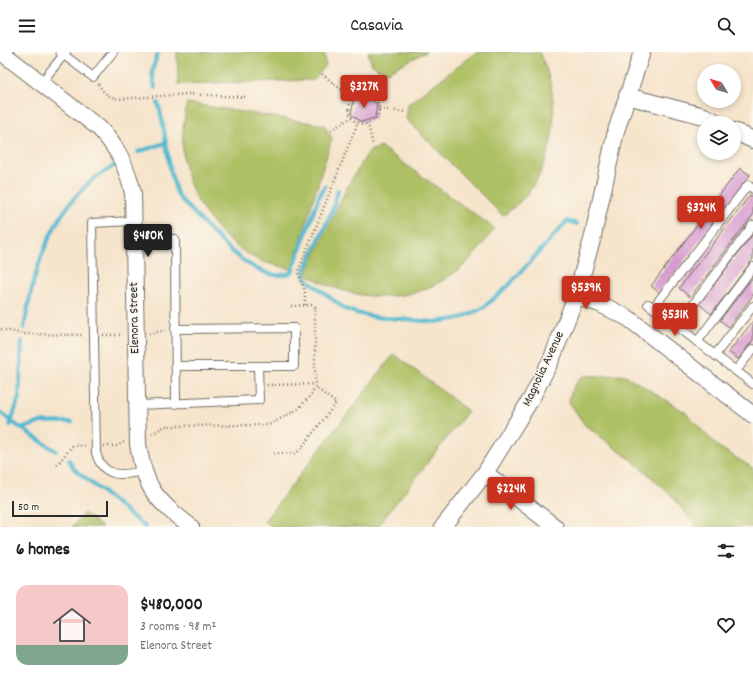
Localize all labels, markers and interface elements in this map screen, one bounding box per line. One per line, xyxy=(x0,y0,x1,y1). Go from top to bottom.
text: Casavia xyxy=(350,14,403,39)
icon: menu xyxy=(16,15,38,37)
icon: search xyxy=(715,15,737,37)
north arrow xyxy=(697,64,741,108)
map controls xyxy=(697,64,741,160)
pin: $327K xyxy=(336,75,392,109)
text: $327K xyxy=(349,78,379,97)
button: layers xyxy=(697,116,741,160)
pin: $324K xyxy=(673,196,729,230)
text: $324K xyxy=(686,199,716,218)
pin: $480K xyxy=(120,224,176,258)
text: $480K xyxy=(133,227,163,246)
pin: $539K xyxy=(558,276,614,310)
text: $539K xyxy=(571,279,601,298)
street label: Elenora Street xyxy=(125,282,145,354)
pin: $531K xyxy=(647,303,703,337)
text: $531K xyxy=(661,306,689,325)
street label: Magnolia Avenue xyxy=(518,328,570,410)
pin: $224K xyxy=(483,477,539,511)
text: $224K xyxy=(496,480,526,499)
scale bar xyxy=(12,499,108,518)
text: 50 m xyxy=(18,500,39,516)
text: 6 homes xyxy=(16,539,70,563)
icon: filters xyxy=(715,540,737,562)
text: $480,000 xyxy=(140,594,203,618)
icon: home xyxy=(48,601,96,649)
icon: heart xyxy=(715,614,737,636)
text: 3 rooms · 98 m² xyxy=(140,618,216,637)
text: Elenora Street xyxy=(140,637,212,656)

